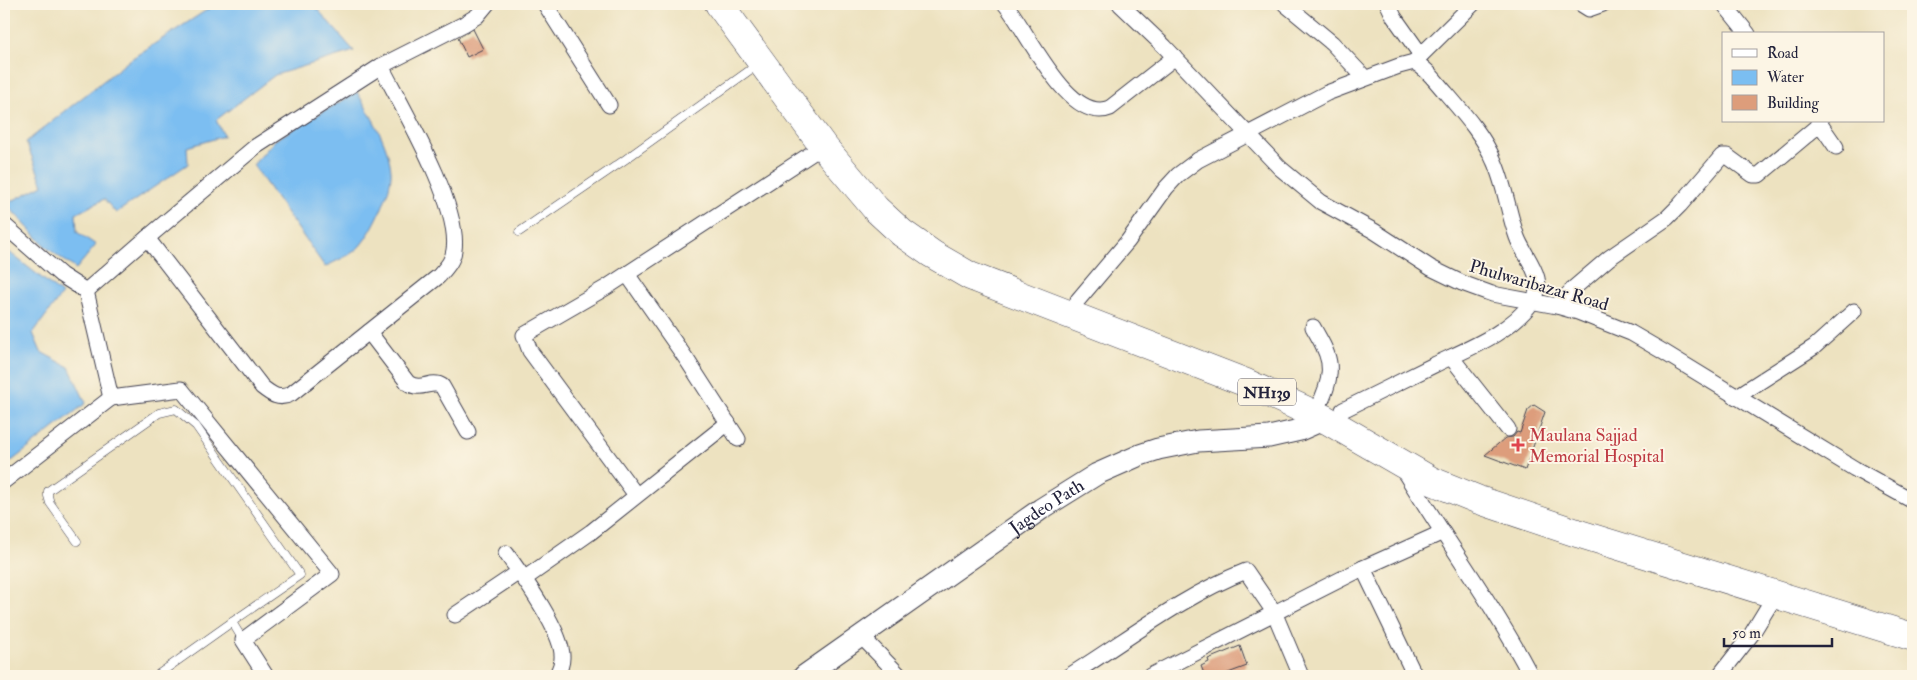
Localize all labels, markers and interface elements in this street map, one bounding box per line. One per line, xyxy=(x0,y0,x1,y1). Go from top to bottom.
legend xyxy=(1722,32,1884,122)
text: Road xyxy=(1767,44,1799,63)
text: Water xyxy=(1766,68,1804,87)
text: Building xyxy=(1767,94,1819,113)
street label: Phulwaribazar Road xyxy=(1466,255,1611,316)
road number: NH139 xyxy=(1238,378,1296,406)
place label: Maulana Sajjad Memorial Hospital xyxy=(1529,424,1665,468)
marker: Maulana Sajjad Memorial Hospital xyxy=(1511,438,1525,452)
street label: Jagdeo Path xyxy=(1004,474,1089,540)
scale bar xyxy=(1724,615,1832,647)
text: 50 m xyxy=(1732,624,1761,643)

